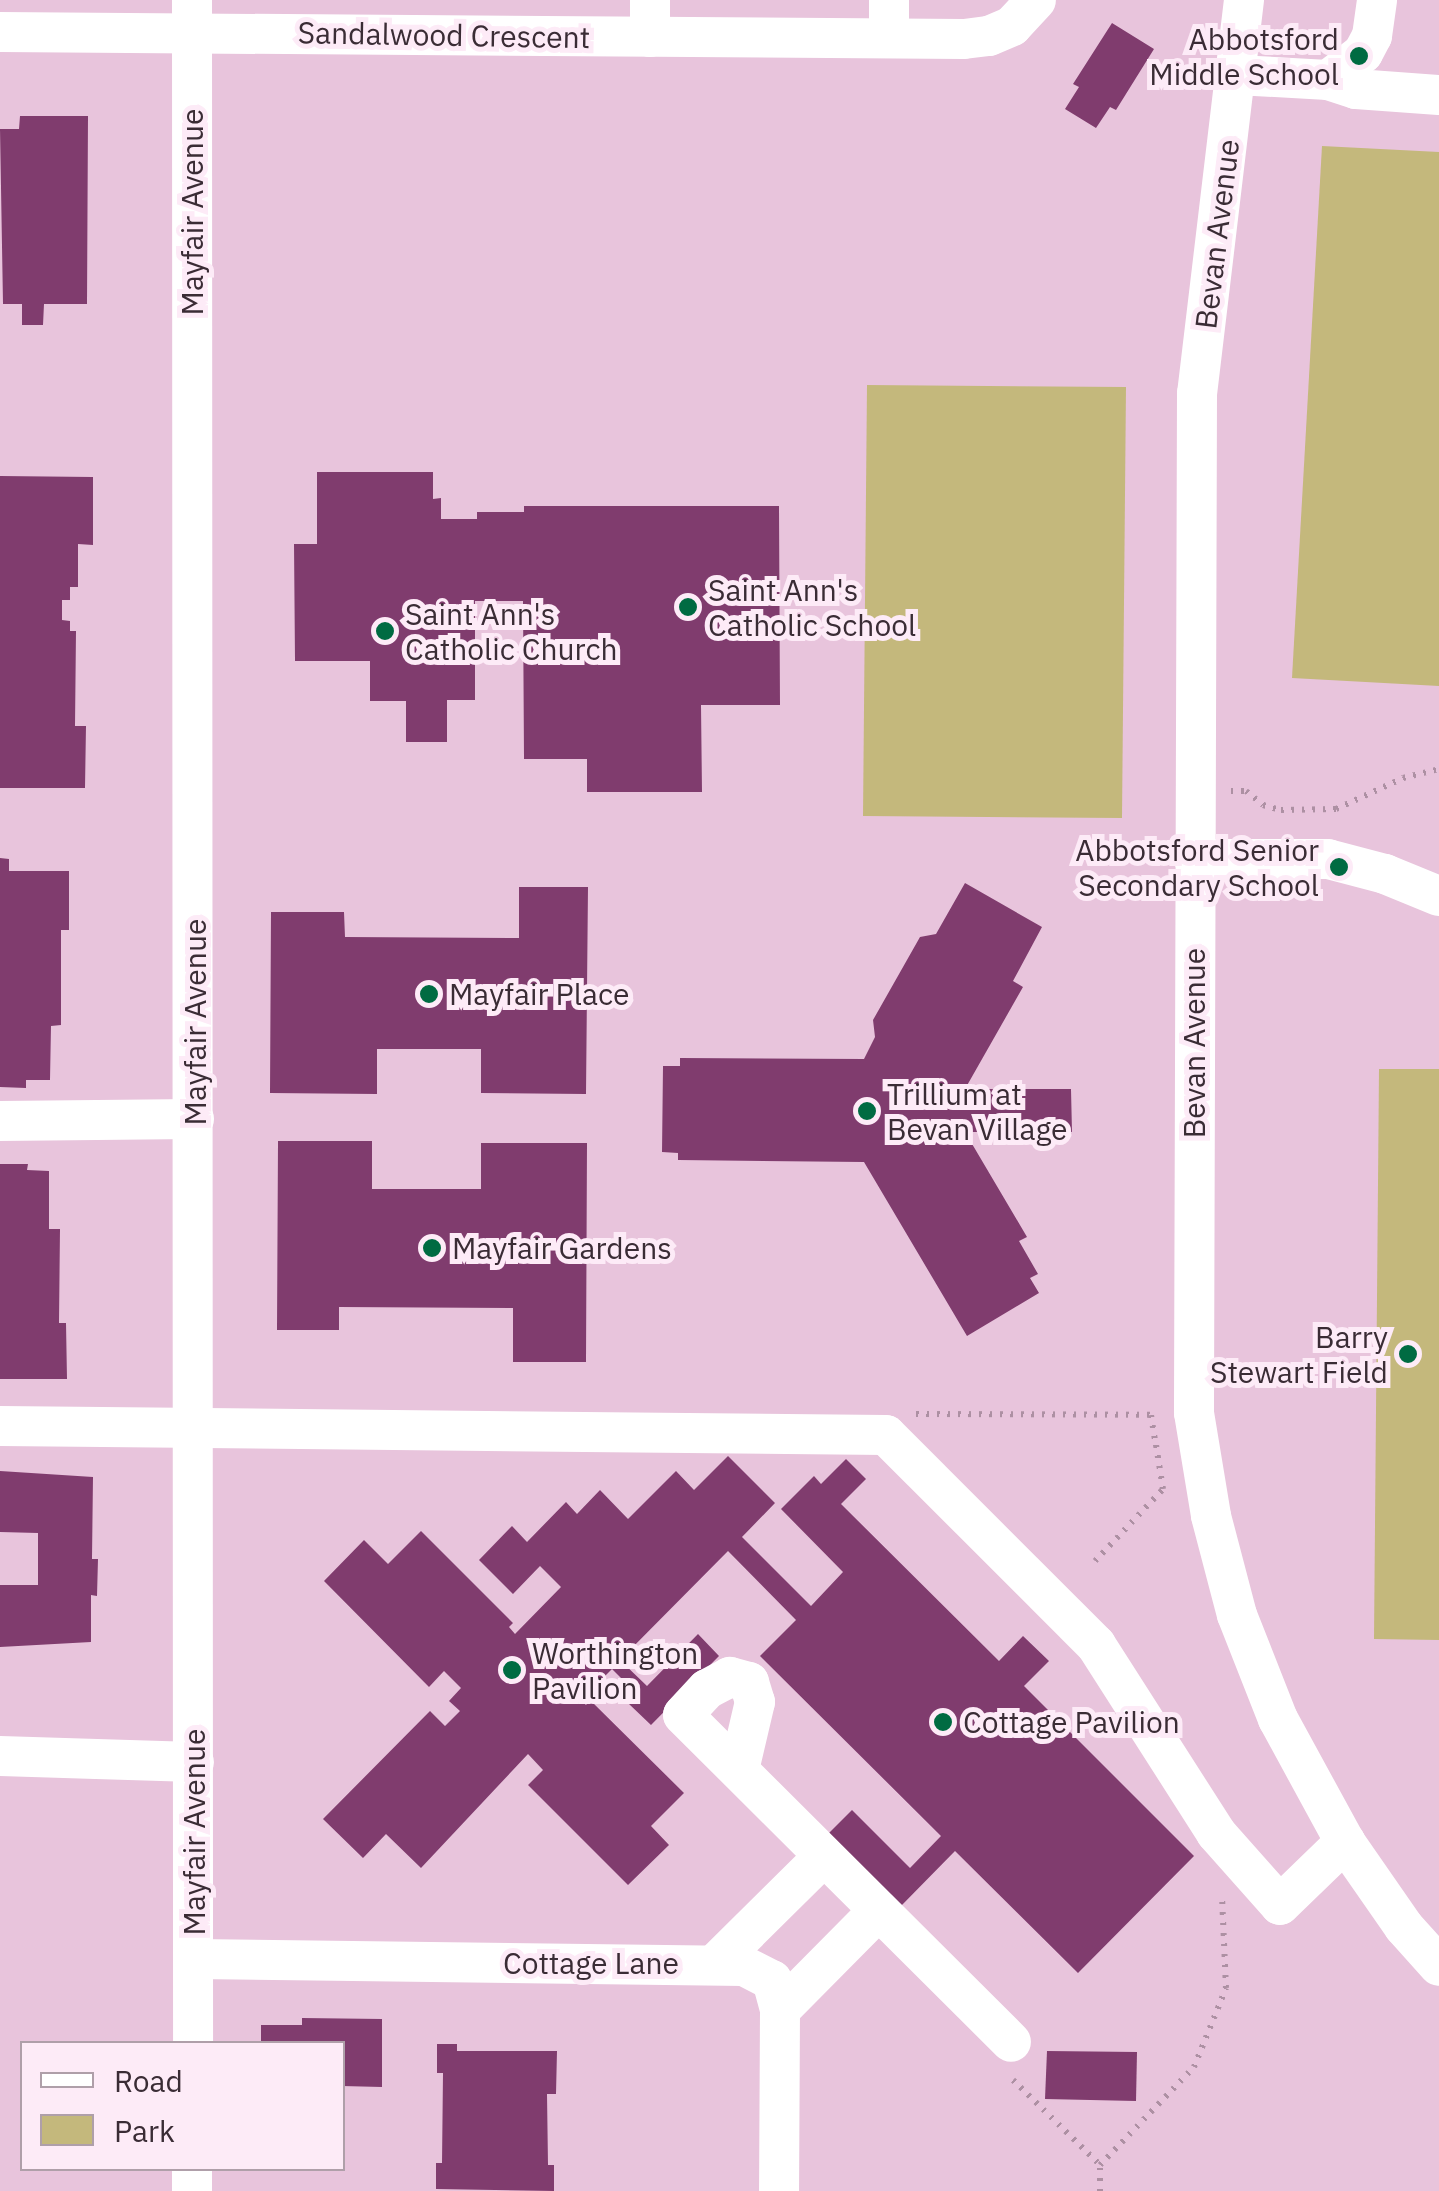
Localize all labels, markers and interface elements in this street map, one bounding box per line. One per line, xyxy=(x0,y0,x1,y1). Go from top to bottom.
street label: Sandalwood Crescent xyxy=(298,14,590,56)
place label: Abbotsford Middle School xyxy=(1149,21,1339,92)
marker: Abbotsford Middle School xyxy=(1348,45,1370,67)
street label: Mayfair Avenue xyxy=(174,109,210,315)
street label: Bevan Avenue xyxy=(1188,137,1246,331)
place label: Saint Ann's Catholic School xyxy=(708,572,916,642)
place label: Saint Ann's Catholic Church xyxy=(405,596,618,666)
marker: Saint Ann's Catholic School xyxy=(677,596,699,618)
marker: Saint Ann's Catholic Church xyxy=(374,620,396,642)
place label: Abbotsford Senior Secondary School xyxy=(1075,832,1319,902)
marker: Abbotsford Senior Secondary School xyxy=(1328,856,1350,878)
street label: Mayfair Avenue xyxy=(177,919,213,1125)
street label: Bevan Avenue xyxy=(1176,948,1212,1138)
place label: Mayfair Place xyxy=(449,976,629,1012)
marker: Mayfair Place xyxy=(418,983,440,1005)
place label: Trillium at Bevan Village xyxy=(887,1076,1068,1146)
marker: Trillium at Bevan Village xyxy=(856,1100,878,1122)
place label: Mayfair Gardens xyxy=(452,1230,672,1266)
marker: Mayfair Gardens xyxy=(421,1237,443,1259)
place label: Barry Stewart Field xyxy=(1210,1319,1388,1390)
marker: Barry Stewart Field xyxy=(1397,1343,1419,1365)
place label: Worthington Pavilion xyxy=(532,1635,698,1706)
marker: Worthington Pavilion xyxy=(501,1659,523,1681)
place label: Cottage Pavilion xyxy=(963,1704,1180,1740)
marker: Cottage Pavilion xyxy=(932,1711,954,1733)
street label: Mayfair Avenue xyxy=(176,1729,212,1935)
street label: Cottage Lane xyxy=(503,1945,679,1981)
legend xyxy=(20,2041,345,2171)
text: Road xyxy=(114,2061,183,2100)
text: Park xyxy=(114,2111,175,2150)

